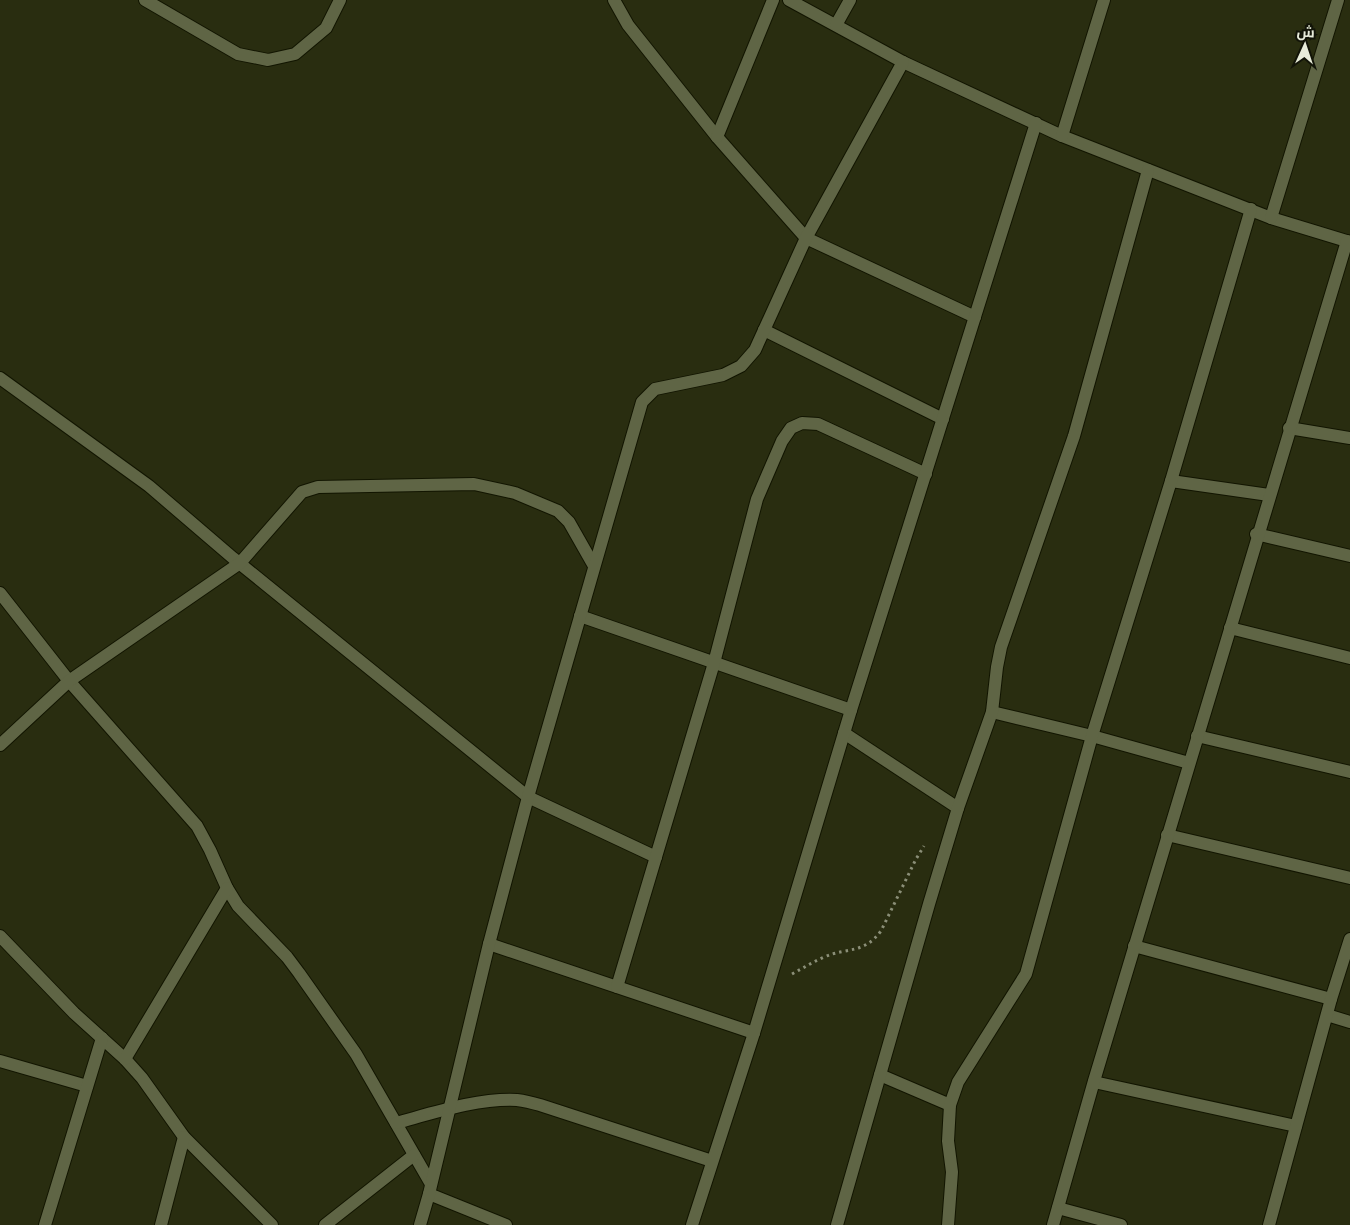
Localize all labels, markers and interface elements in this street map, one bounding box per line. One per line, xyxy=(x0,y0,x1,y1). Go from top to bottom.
north arrow xyxy=(1280,20,1330,70)
text: ش xyxy=(1296,23,1315,41)

